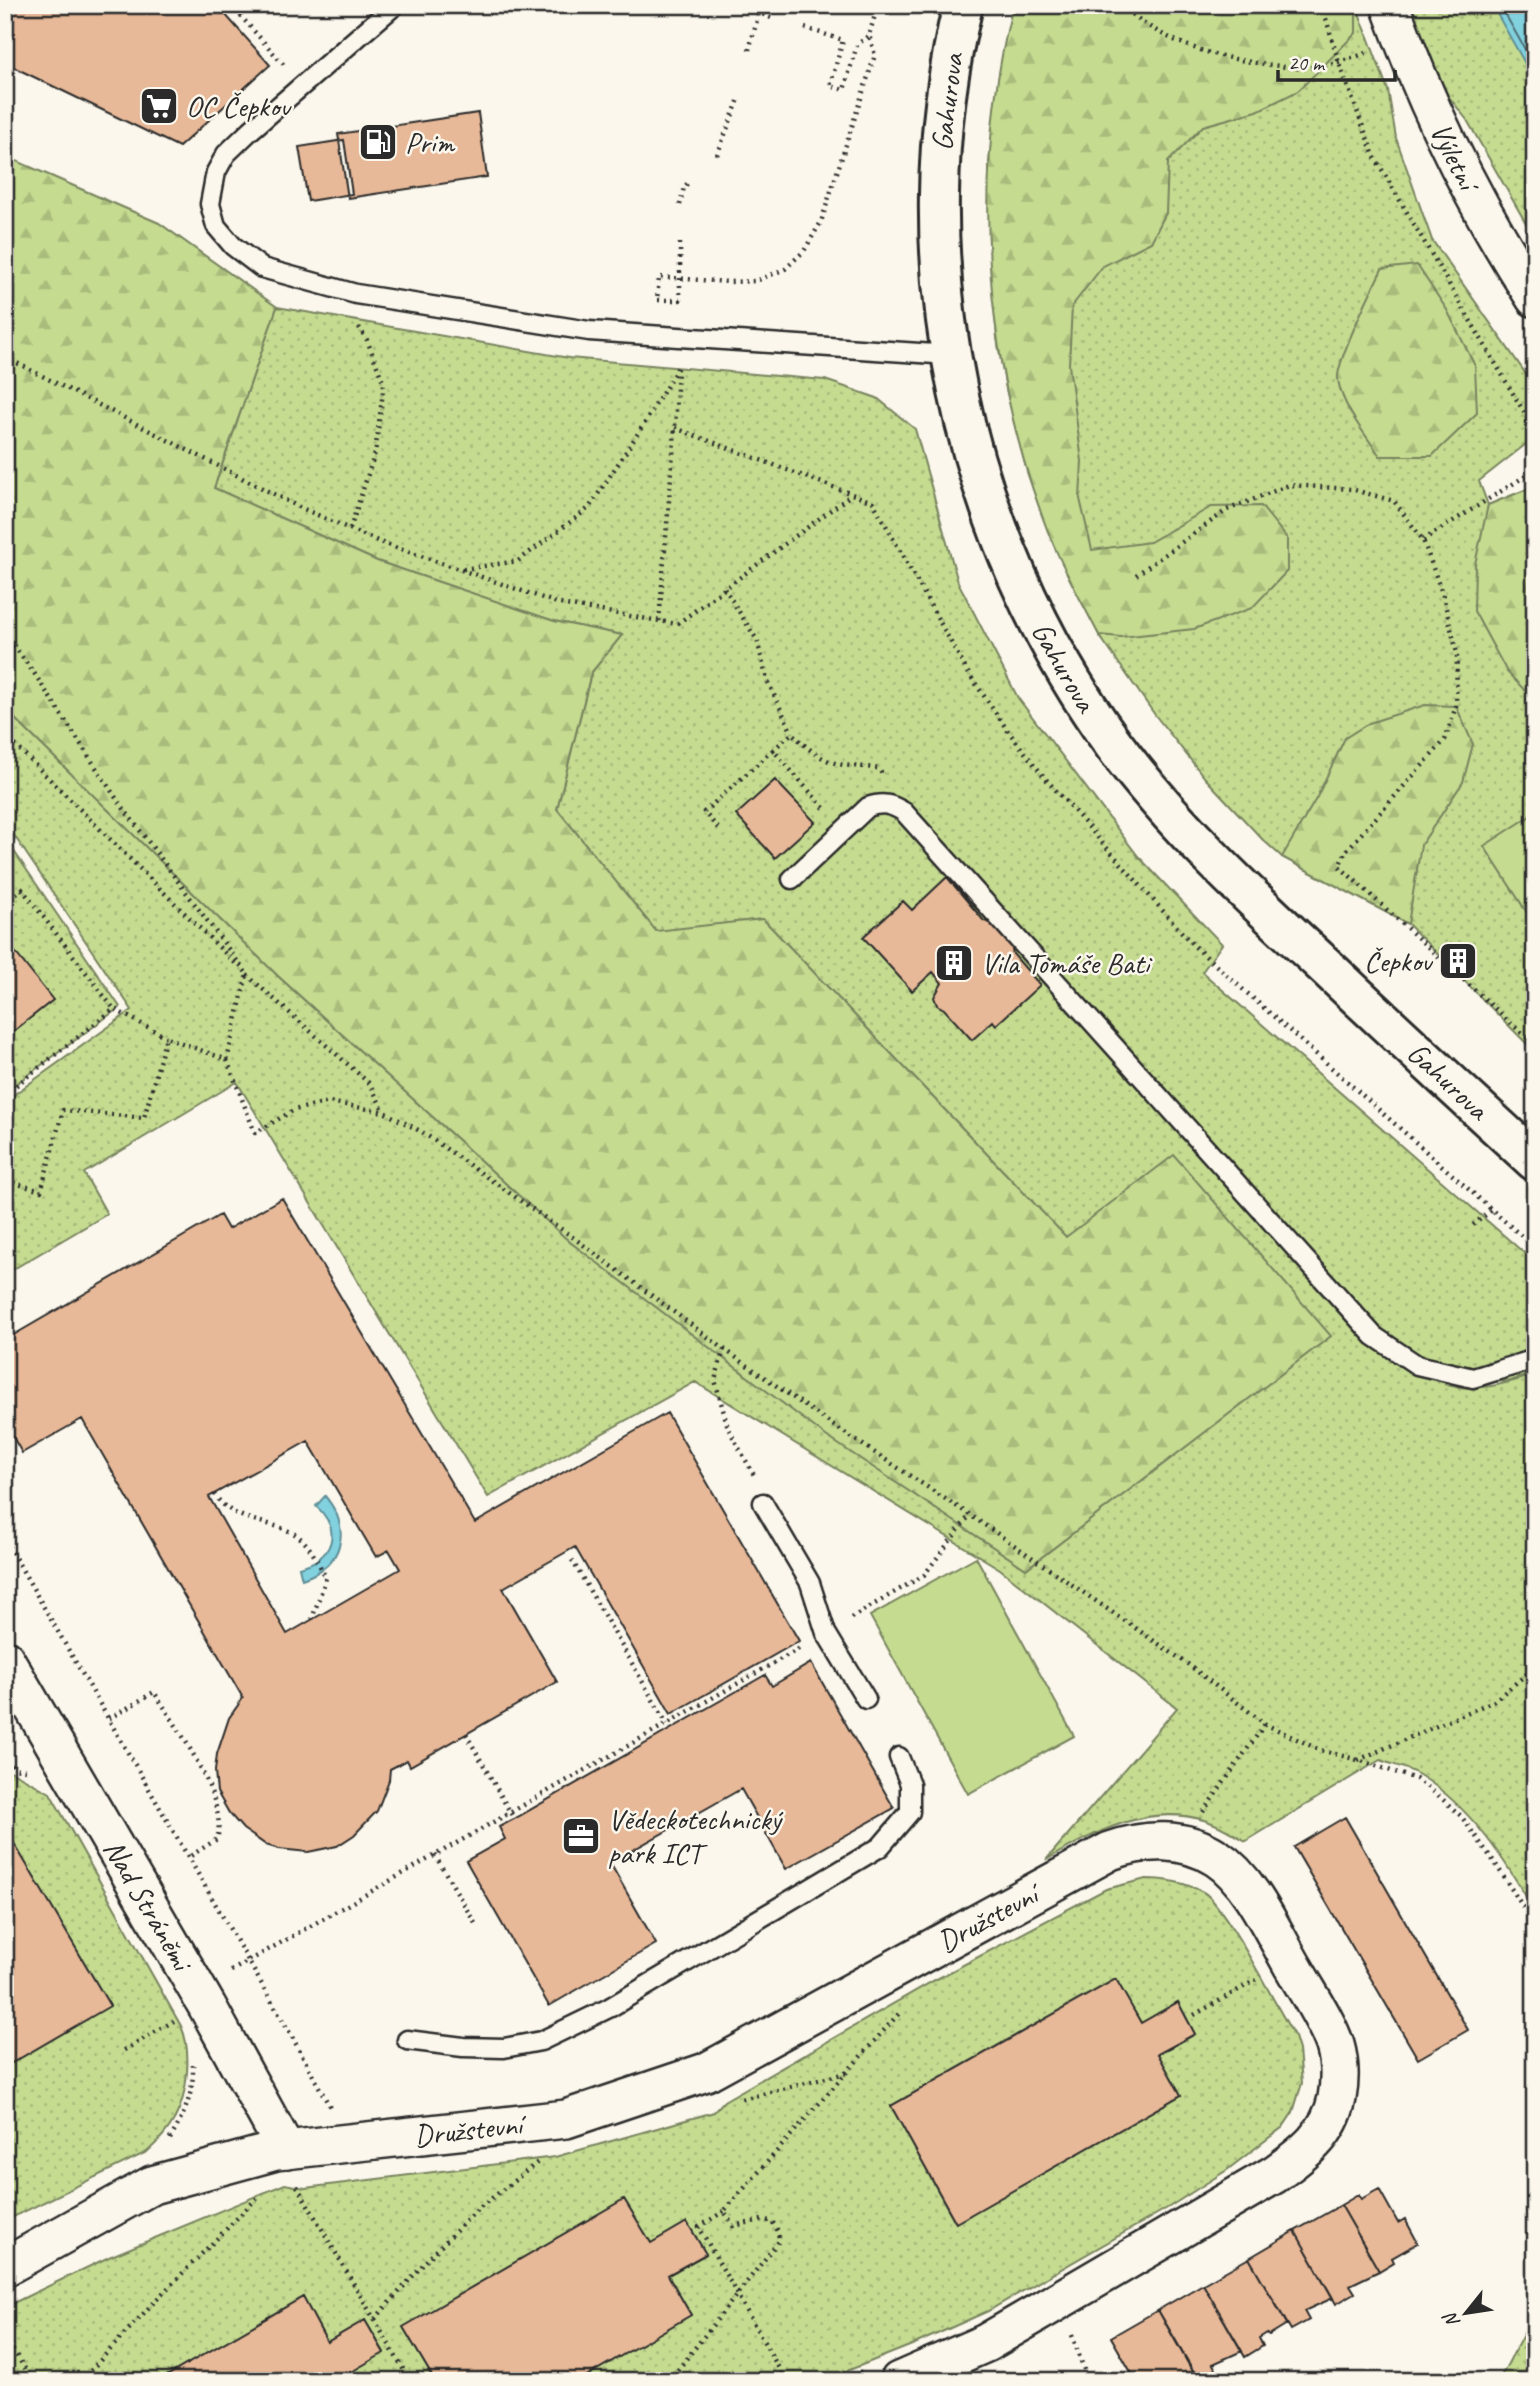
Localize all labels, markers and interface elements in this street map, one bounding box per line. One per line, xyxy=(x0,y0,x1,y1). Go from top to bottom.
scale bar xyxy=(1278,38,1395,82)
street label: Gahurova xyxy=(922,50,972,153)
text: 20 m xyxy=(1288,50,1326,76)
supermarket icon: OC Čepkov xyxy=(138,85,180,127)
place label: OC Čepkov xyxy=(186,87,292,125)
street label: Výletní xyxy=(1422,117,1489,201)
fuel station icon: Prim xyxy=(357,121,399,163)
place label: Prim xyxy=(405,123,455,161)
street label: Gahurova xyxy=(1023,616,1106,720)
building icon: Čepkov xyxy=(1437,940,1479,982)
building icon: Vila Tomáše Bati xyxy=(933,942,975,984)
place label: Čepkov xyxy=(1364,942,1434,980)
place label: Vila Tomáše Bati xyxy=(981,944,1153,982)
street label: Gahurova xyxy=(1399,1034,1498,1129)
place label: Vědeckotechnický park ICT xyxy=(608,1800,784,1872)
office icon: Vědeckotechnický park ICT xyxy=(560,1815,602,1857)
street label: Nad Stráněmi xyxy=(95,1833,202,1979)
street label: Družstevní xyxy=(931,1872,1049,1961)
street label: Družstevní xyxy=(412,2104,530,2155)
north arrow xyxy=(1432,2278,1502,2348)
text: N xyxy=(1437,2307,1465,2332)

